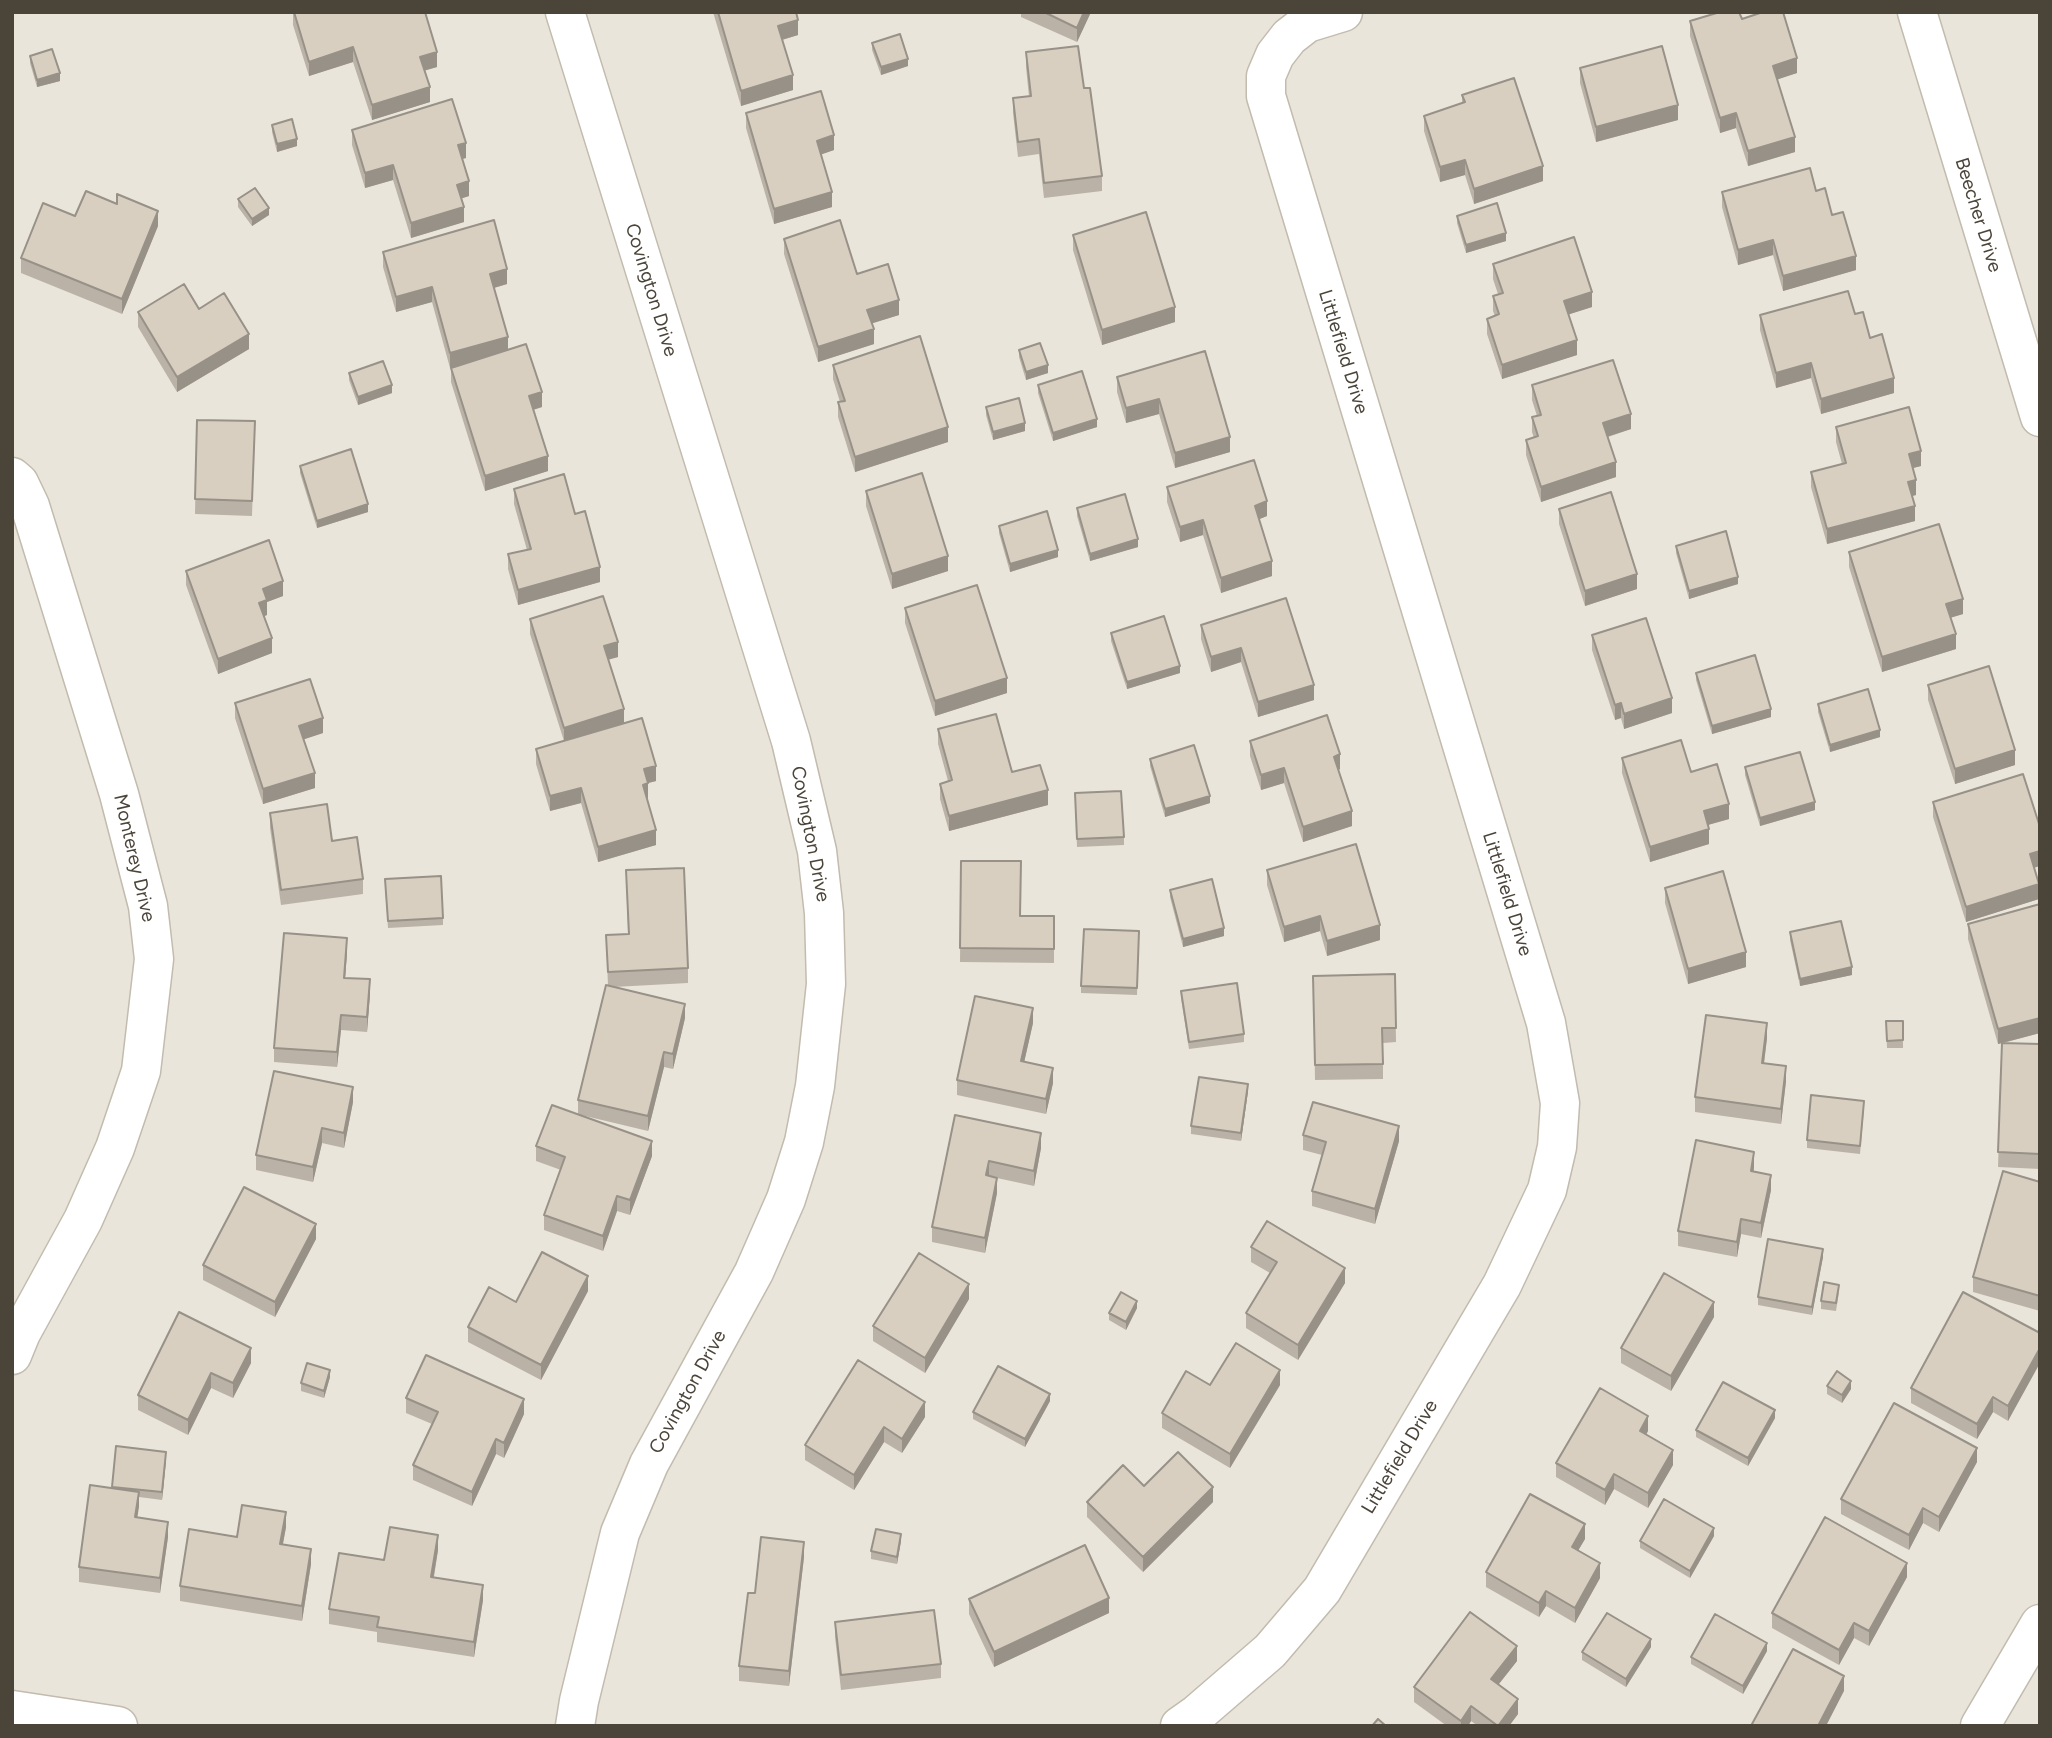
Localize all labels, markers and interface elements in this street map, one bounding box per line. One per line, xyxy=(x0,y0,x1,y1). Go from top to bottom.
street label: Beecher Drive xyxy=(1950,155,2006,275)
street label: Covington Drive xyxy=(620,221,682,359)
street label: Littlefield Drive xyxy=(1313,287,1373,417)
street label: Covington Drive xyxy=(786,764,834,904)
street label: Monterey Drive xyxy=(108,792,160,924)
street label: Littlefield Drive xyxy=(1477,829,1537,959)
street label: Covington Drive xyxy=(645,1326,731,1458)
street label: Littlefield Drive xyxy=(1357,1396,1443,1518)

